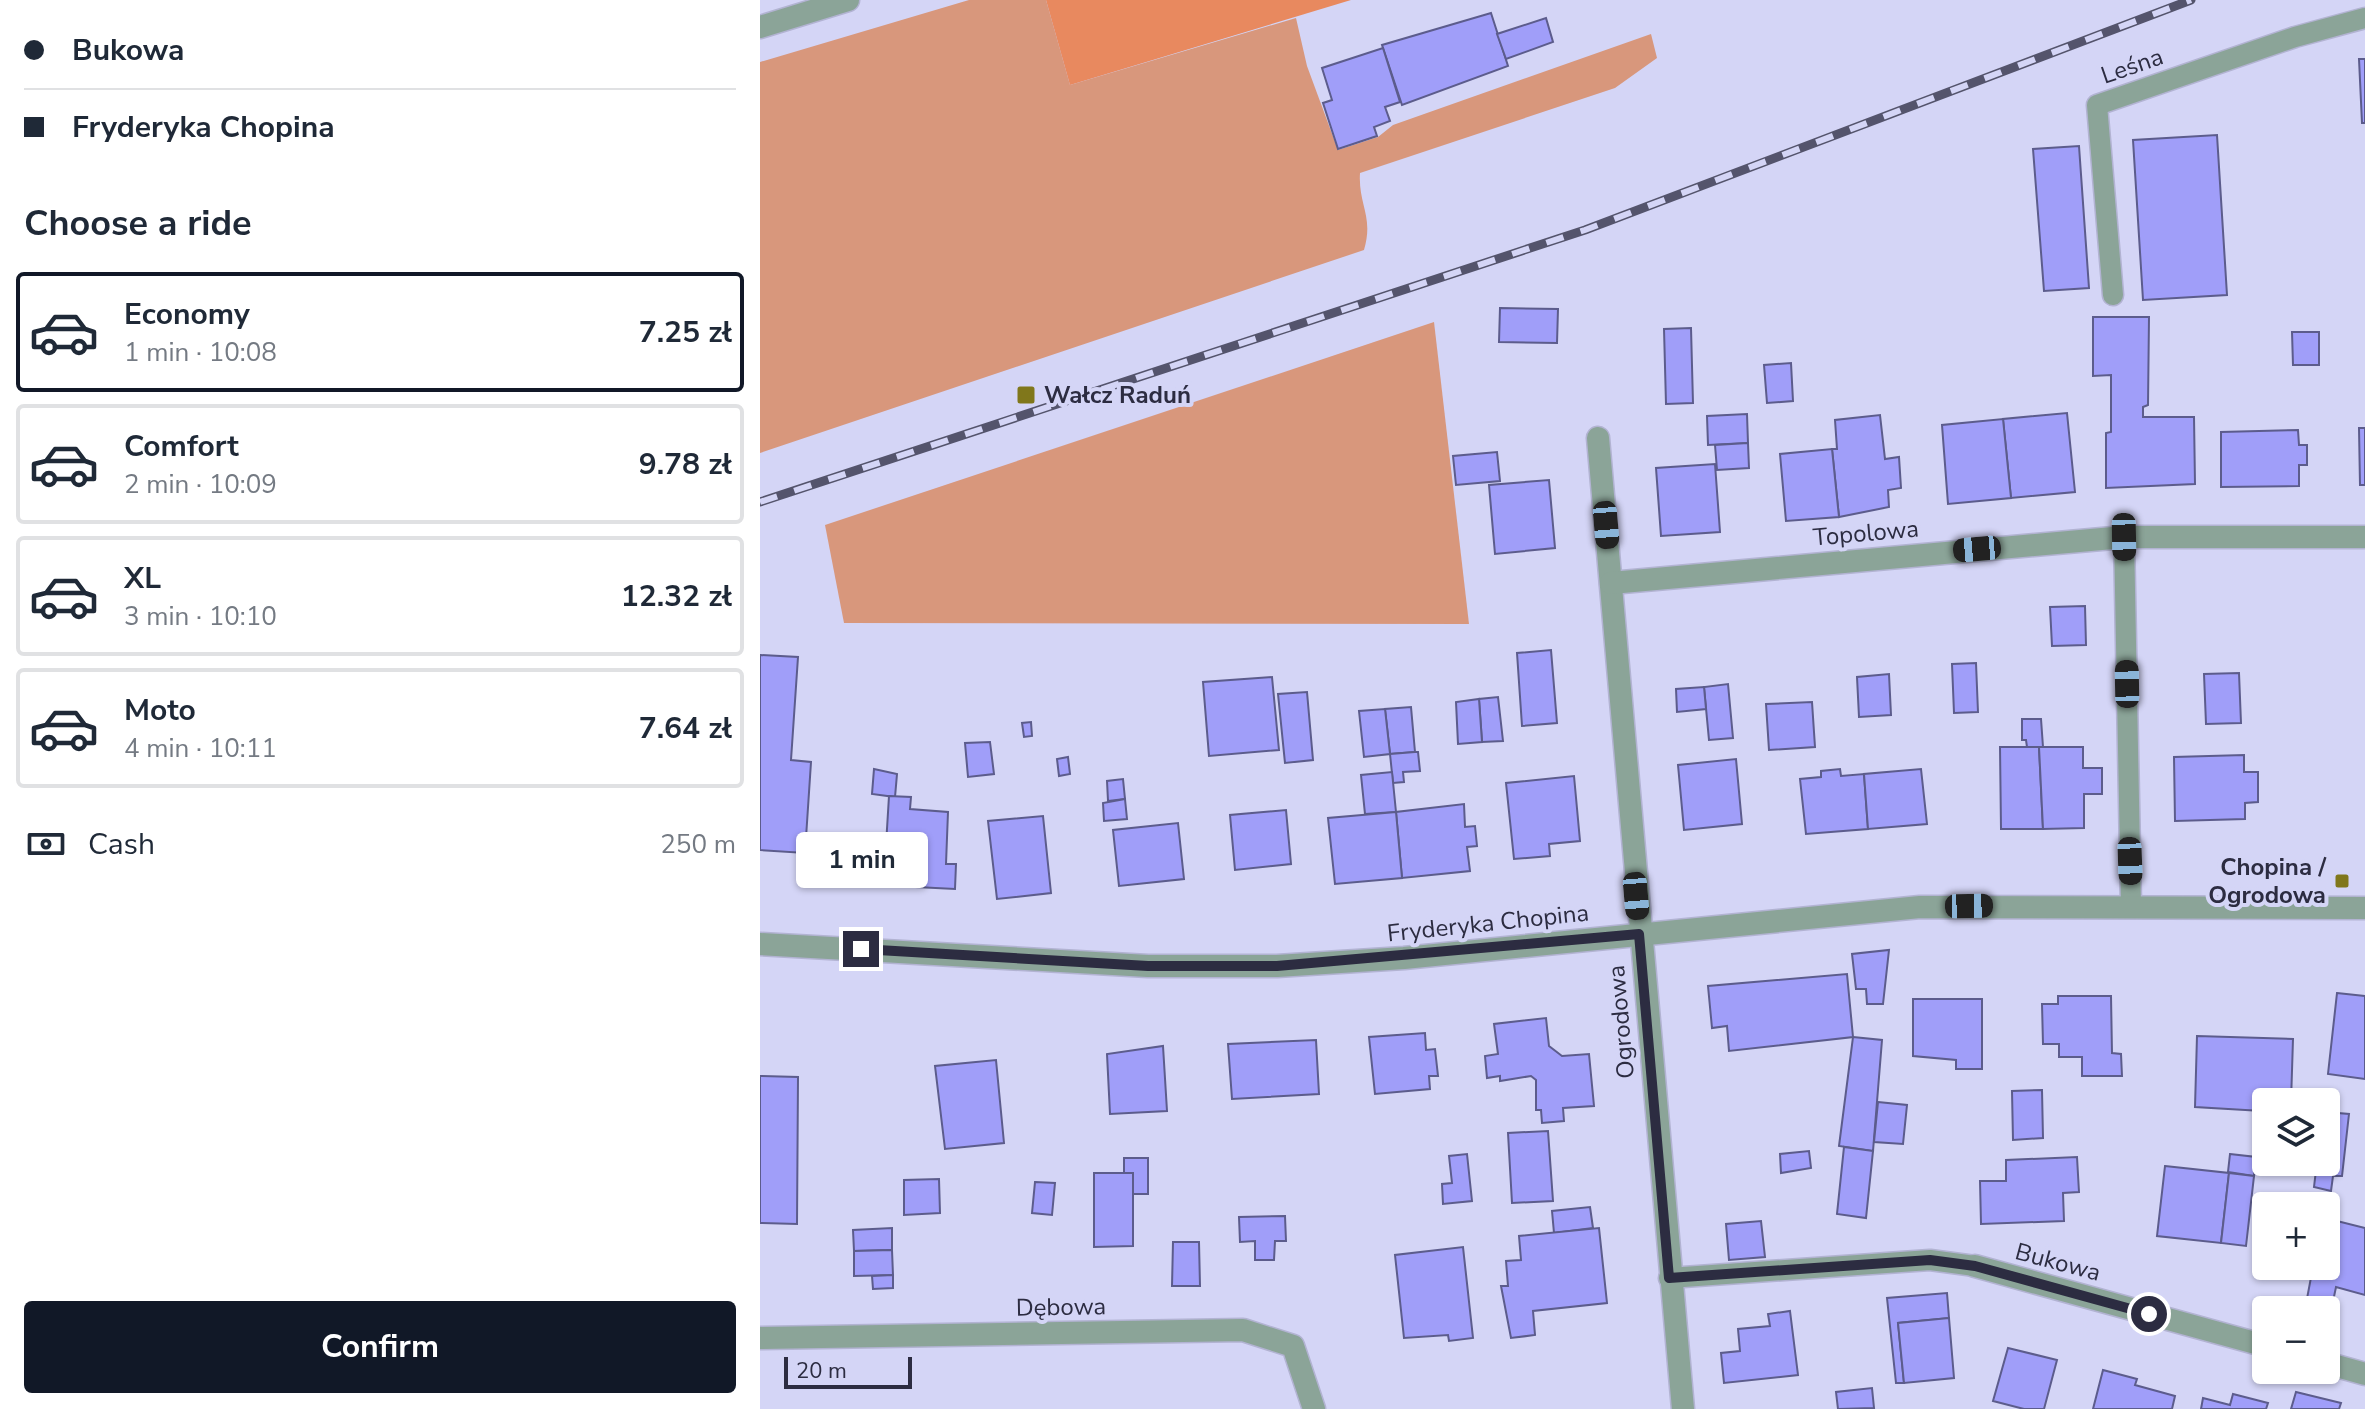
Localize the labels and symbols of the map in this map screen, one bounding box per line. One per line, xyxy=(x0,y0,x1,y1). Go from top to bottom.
street label: Leśna xyxy=(2097,41,2167,91)
place label: Wałcz Raduń xyxy=(1044,379,1191,411)
marker: Wałcz Raduń xyxy=(1015,384,1037,406)
car xyxy=(1592,500,1620,550)
street label: Topolowa xyxy=(1812,512,1920,554)
car xyxy=(2112,513,2136,561)
car xyxy=(1952,535,2002,563)
car xyxy=(2115,660,2139,708)
callout: 1 min xyxy=(795,833,927,889)
car xyxy=(2117,837,2143,885)
place label: Chopina / Ogrodowa xyxy=(2208,851,2326,911)
car xyxy=(1622,871,1650,921)
marker: Chopina / Ogrodowa xyxy=(2333,872,2351,890)
car xyxy=(1945,894,1993,918)
street label: Fryderyka Chopina xyxy=(1386,896,1590,950)
route end xyxy=(843,931,879,967)
street label: Ogrodowa xyxy=(1600,964,1642,1080)
street label: Bukowa xyxy=(2012,1235,2104,1289)
street label: Dębowa xyxy=(1016,1290,1106,1324)
route start xyxy=(2131,1296,2167,1332)
scale bar xyxy=(784,1353,912,1389)

